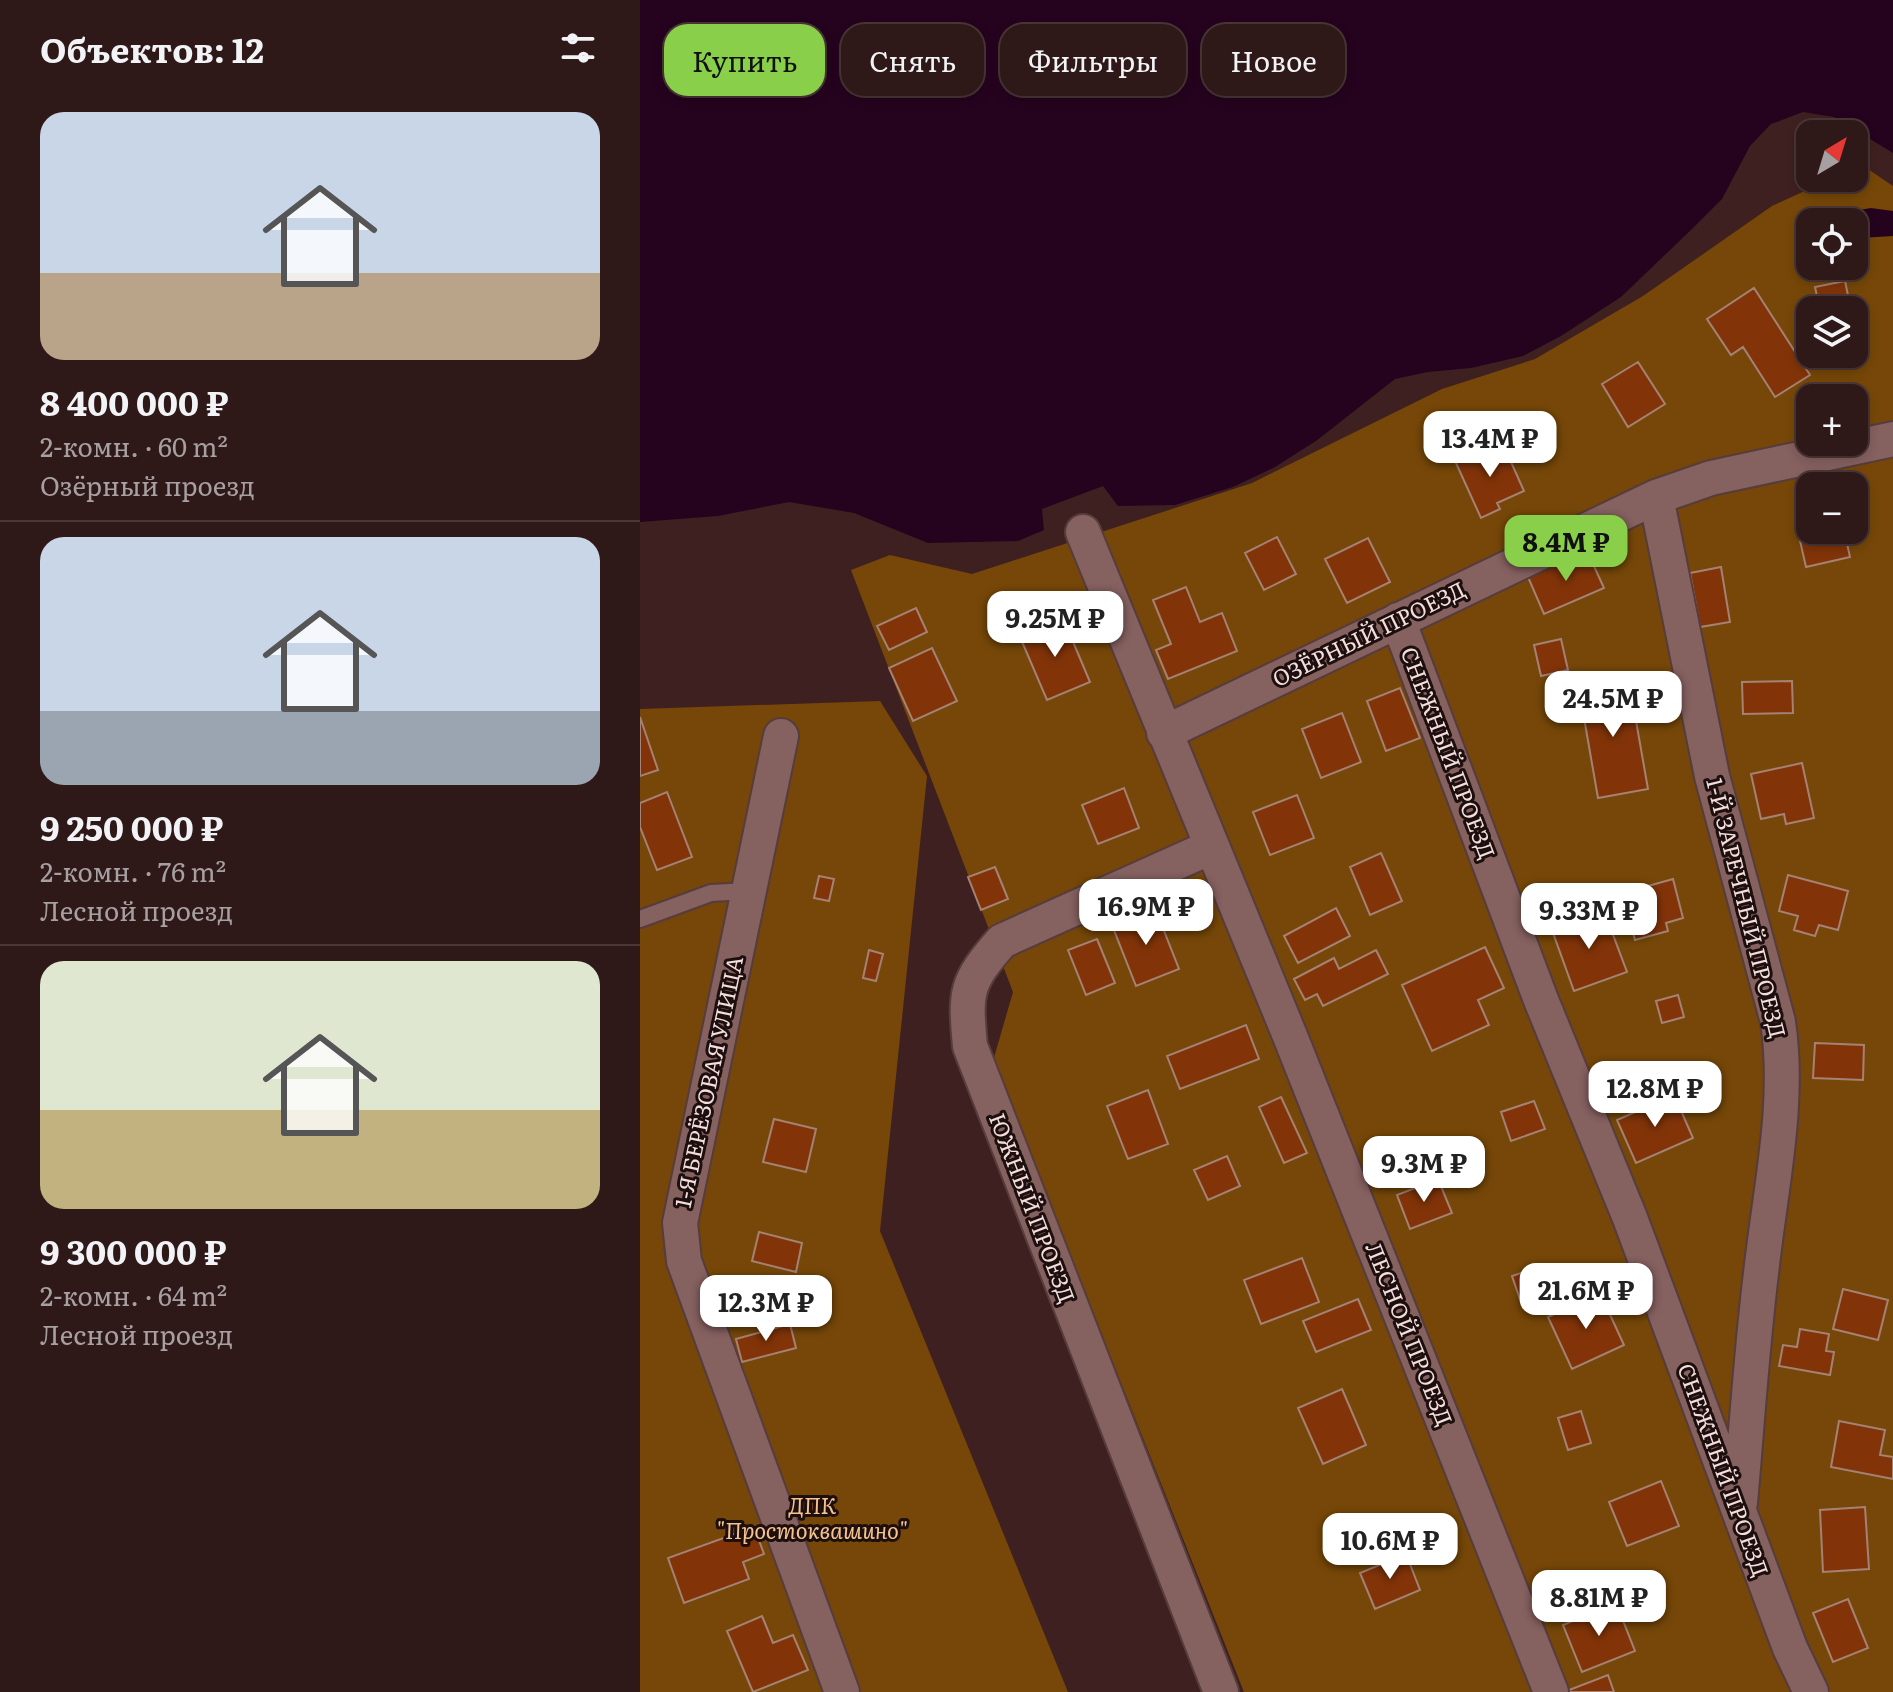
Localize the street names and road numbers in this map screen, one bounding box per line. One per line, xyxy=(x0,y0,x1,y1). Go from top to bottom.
street label: ОЗЁРНЫЙ ПРОЕЗД xyxy=(1266,572,1470,694)
street label: СНЕЖНЫЙ ПРОЕЗД xyxy=(1394,642,1505,863)
street label: 1-Й ЗАРЕЧНЫЙ ПРОЕЗД xyxy=(1699,774,1796,1041)
street label: 1-Я БЕРЁЗОВАЯ УЛИЦА xyxy=(665,953,750,1211)
street label: ЮЖНЫЙ ПРОЕЗД xyxy=(982,1108,1085,1307)
street label: ЛЕСНОЙ ПРОЕЗД xyxy=(1358,1237,1462,1430)
street label: СНЕЖНЫЙ ПРОЕЗД xyxy=(1670,1358,1778,1581)

